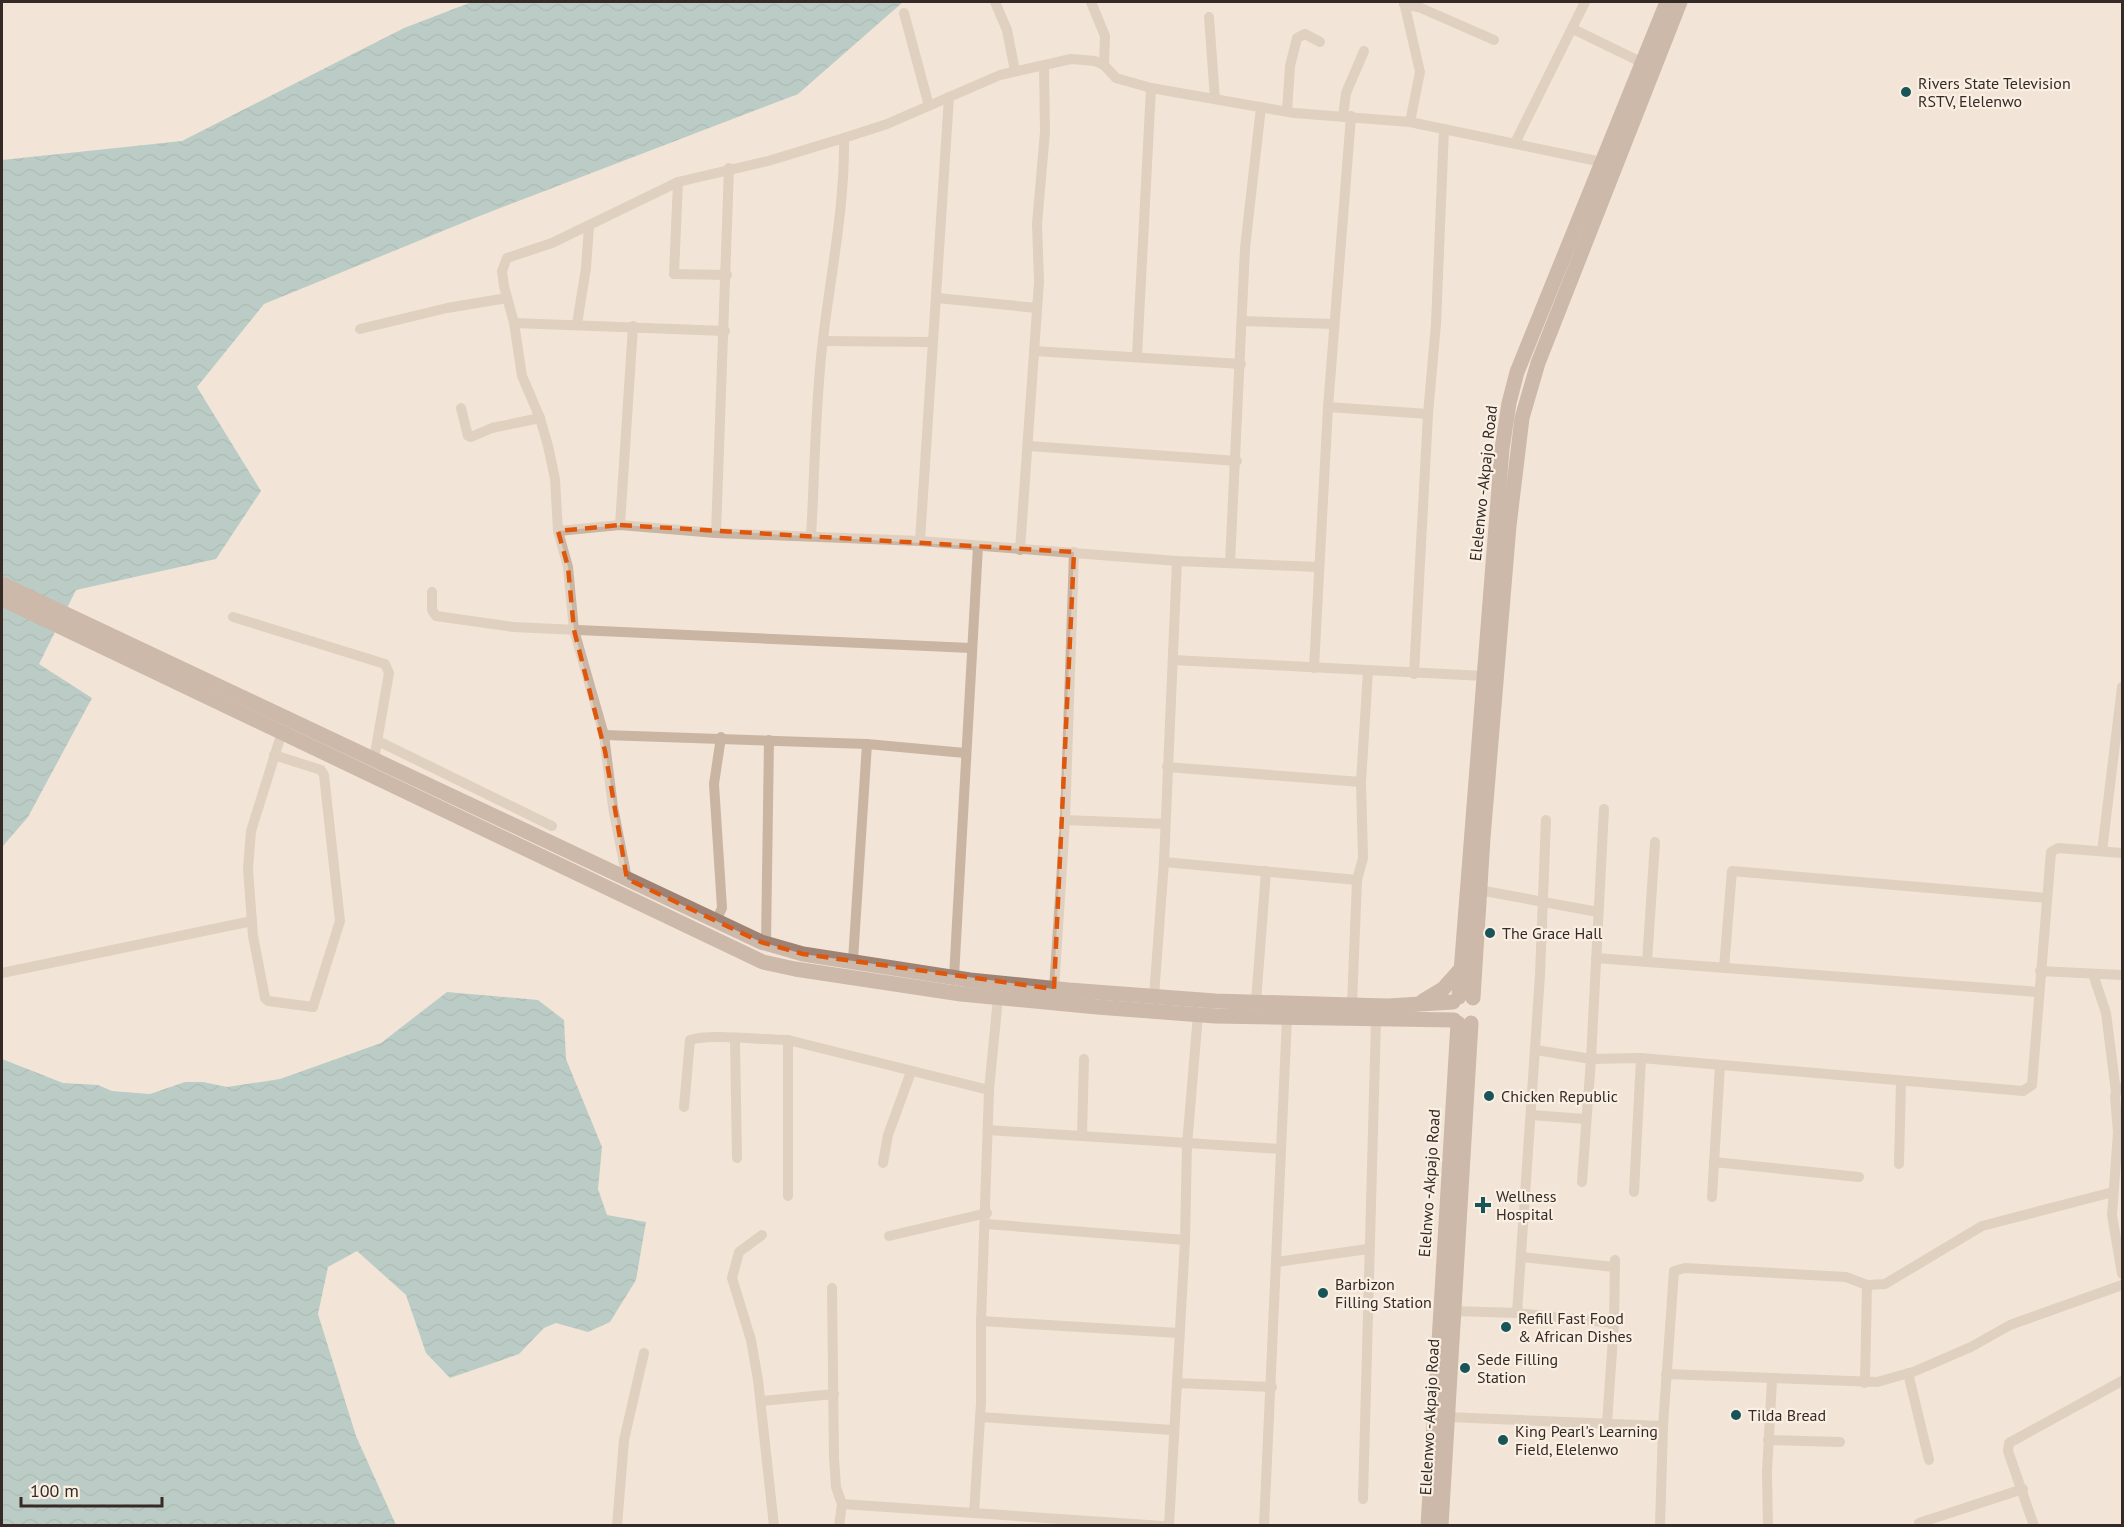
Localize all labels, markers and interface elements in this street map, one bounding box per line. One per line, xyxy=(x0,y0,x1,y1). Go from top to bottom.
place label: Rivers State Television RSTV, Elelenwo xyxy=(1918,73,2071,111)
marker: Rivers State Television RSTV, Elelenwo xyxy=(1899,85,1913,99)
street label: Elelenwo -Akpajo Road xyxy=(1465,404,1501,562)
place label: The Grace Hall xyxy=(1502,923,1603,943)
marker: The Grace Hall xyxy=(1483,926,1497,940)
place label: Chicken Republic xyxy=(1501,1086,1618,1106)
marker: Chicken Republic xyxy=(1482,1089,1496,1103)
street label: Elelnwo -Akpajo Road xyxy=(1414,1108,1444,1258)
place label: Wellness Hospital xyxy=(1496,1186,1557,1224)
marker: Wellness Hospital xyxy=(1474,1196,1492,1214)
place label: Barbizon Filling Station xyxy=(1335,1274,1432,1312)
marker: Barbizon Filling Station xyxy=(1316,1286,1330,1300)
place label: Refill Fast Food & African Dishes xyxy=(1518,1308,1633,1346)
marker: Refill Fast Food & African Dishes xyxy=(1499,1320,1513,1334)
street label: Elelenwo -Akpajo Road xyxy=(1415,1338,1443,1496)
place label: Sede Filling Station xyxy=(1477,1349,1558,1387)
marker: Sede Filling Station xyxy=(1458,1361,1472,1375)
place label: Tilda Bread xyxy=(1748,1405,1826,1425)
marker: Tilda Bread xyxy=(1729,1408,1743,1422)
place label: King Pearl's Learning Field, Elelenwo xyxy=(1515,1421,1658,1459)
marker: King Pearl's Learning Field, Elelenwo xyxy=(1496,1433,1510,1447)
scale bar xyxy=(21,1470,162,1508)
text: 100 m xyxy=(30,1479,79,1502)

